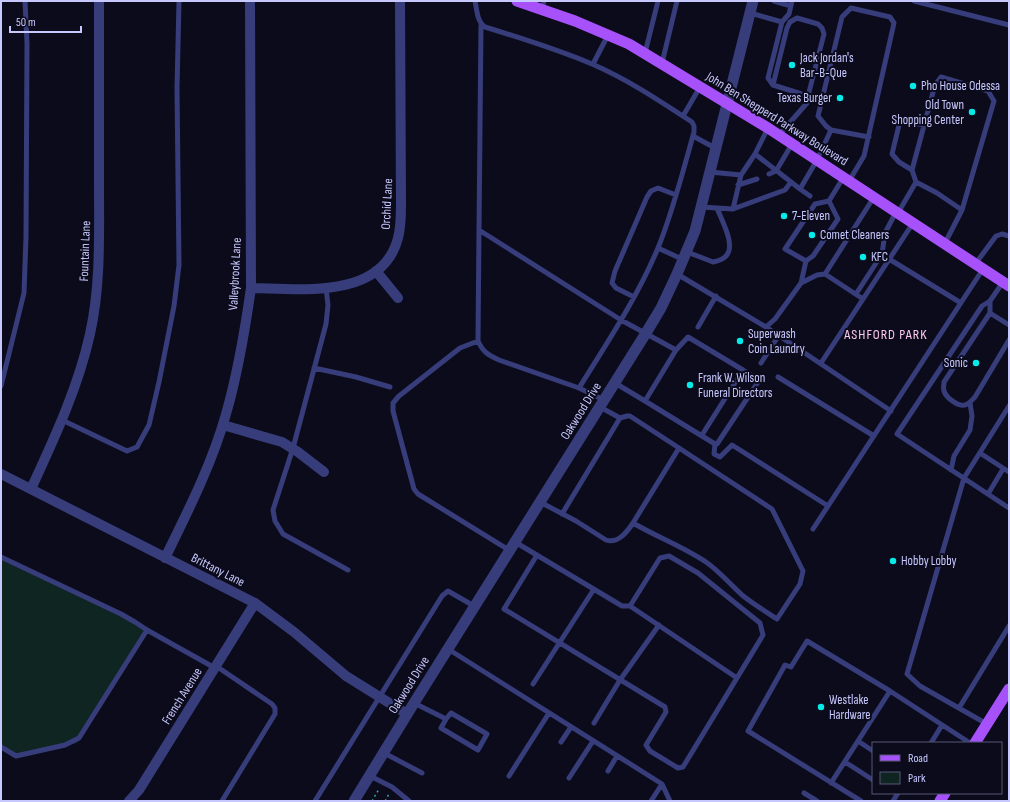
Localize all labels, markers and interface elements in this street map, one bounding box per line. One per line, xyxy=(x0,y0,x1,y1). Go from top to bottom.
scale bar xyxy=(10,8,81,34)
text: 50 m xyxy=(16,15,36,30)
place label: Jack Jordan's Bar-B-Que xyxy=(799,50,854,81)
marker: Jack Jordan's Bar-B-Que xyxy=(787,60,797,70)
street label: John Ben Shepperd Parkway Boulevard xyxy=(702,68,851,169)
place label: Pho House Odessa xyxy=(921,78,1000,94)
marker: Pho House Odessa xyxy=(908,81,918,91)
place label: Texas Burger xyxy=(777,90,832,106)
marker: Texas Burger xyxy=(835,93,845,103)
place label: Old Town Shopping Center xyxy=(892,97,964,128)
marker: Old Town Shopping Center xyxy=(967,107,977,117)
street label: Orchid Lane xyxy=(378,178,396,230)
place label: 7-Eleven xyxy=(792,208,830,224)
marker: 7-Eleven xyxy=(779,211,789,221)
street label: Fountain Lane xyxy=(76,220,94,282)
place label: Comet Cleaners xyxy=(820,227,889,243)
marker: Comet Cleaners xyxy=(807,230,817,240)
street label: Valleybrook Lane xyxy=(225,237,245,311)
place label: KFC xyxy=(871,249,888,265)
marker: KFC xyxy=(858,252,868,262)
place label: Superwash Coin Laundry xyxy=(748,326,805,357)
district label: ASHFORD PARK xyxy=(843,326,928,343)
marker: Superwash Coin Laundry xyxy=(735,336,745,346)
place label: Sonic xyxy=(944,355,968,371)
marker: Sonic xyxy=(971,358,981,368)
place label: Frank W. Wilson Funeral Directors xyxy=(698,370,773,401)
street label: Oakwood Drive xyxy=(557,379,605,443)
marker: Frank W. Wilson Funeral Directors xyxy=(685,380,695,390)
street label: Brittany Lane xyxy=(189,550,247,590)
place label: Hobby Lobby xyxy=(901,553,957,569)
marker: Hobby Lobby xyxy=(888,556,898,566)
street label: Oakwood Drive xyxy=(385,653,433,717)
street label: French Avenue xyxy=(158,665,206,727)
place label: Westlake Hardware xyxy=(829,692,870,723)
marker: Westlake Hardware xyxy=(816,702,826,712)
legend xyxy=(872,742,1002,794)
text: Road xyxy=(908,751,928,766)
text: Park xyxy=(908,771,926,786)

